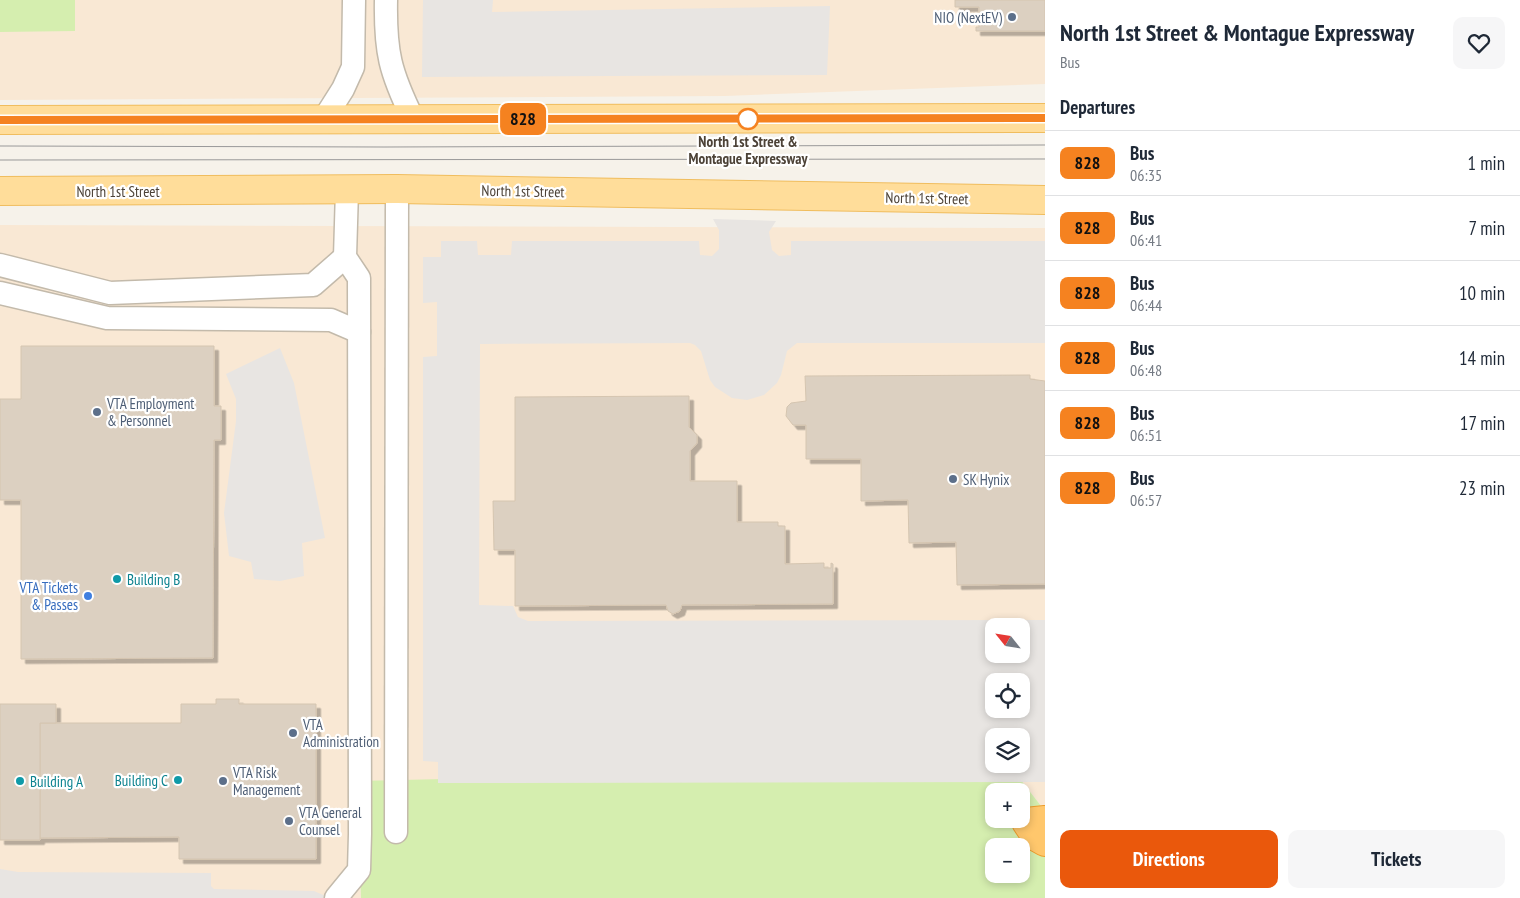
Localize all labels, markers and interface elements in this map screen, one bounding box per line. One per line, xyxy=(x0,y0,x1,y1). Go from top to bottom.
place label: NIO (NextEV) xyxy=(934,8,1002,27)
marker: NIO (NextEV) xyxy=(1006,11,1018,23)
text: North 1st Street & Montague Expressway xyxy=(1060,17,1414,48)
button: heart xyxy=(1453,17,1505,69)
text: Bus xyxy=(1060,52,1080,72)
text: Departures xyxy=(1060,95,1135,119)
line badge: 828 xyxy=(494,103,552,135)
text: 828 xyxy=(510,107,536,130)
marker: North 1st Street & Montague Expressway xyxy=(737,108,759,130)
place label: North 1st Street & Montague Expressway xyxy=(689,132,808,168)
text: Bus xyxy=(1130,141,1154,165)
text: 828 xyxy=(1075,151,1100,174)
text: 1 min xyxy=(1468,151,1505,175)
text: 06:35 xyxy=(1130,165,1162,185)
street label: North 1st Street xyxy=(481,181,565,201)
street label: North 1st Street xyxy=(76,182,160,201)
street label: North 1st Street xyxy=(885,188,969,208)
text: Bus xyxy=(1130,206,1154,230)
text: 828 xyxy=(1075,216,1100,239)
text: 7 min xyxy=(1468,216,1505,240)
text: 06:41 xyxy=(1130,230,1162,250)
text: Bus xyxy=(1130,271,1154,295)
text: 828 xyxy=(1075,281,1100,304)
text: 10 min xyxy=(1459,281,1505,305)
text: 06:44 xyxy=(1130,295,1162,315)
text: Bus xyxy=(1130,336,1154,360)
text: 828 xyxy=(1075,346,1100,369)
text: 14 min xyxy=(1459,346,1505,370)
text: 06:48 xyxy=(1130,360,1162,380)
place label: VTA Employment & Personnel xyxy=(106,394,194,430)
text: Bus xyxy=(1130,401,1154,425)
marker: VTA Employment & Personnel xyxy=(91,406,103,418)
text: 828 xyxy=(1075,411,1100,434)
text: 17 min xyxy=(1460,411,1505,435)
text: 06:51 xyxy=(1130,425,1162,445)
text: Bus xyxy=(1130,466,1154,490)
place label: SK Hynix xyxy=(963,470,1009,489)
marker: SK Hynix xyxy=(947,473,959,485)
text: 828 xyxy=(1075,476,1100,499)
text: 23 min xyxy=(1459,476,1505,500)
text: 06:57 xyxy=(1130,490,1162,510)
place label: Building B xyxy=(127,570,180,589)
marker: Building B xyxy=(111,573,123,585)
place label: VTA Tickets & Passes xyxy=(19,578,78,614)
marker: VTA Tickets & Passes xyxy=(82,590,94,602)
north arrow xyxy=(985,618,1030,662)
map controls xyxy=(985,618,1030,883)
button: locate xyxy=(985,673,1030,718)
place label: VTA Administration xyxy=(302,715,379,751)
marker: VTA Administration xyxy=(287,727,299,739)
button: layers xyxy=(985,728,1030,773)
place label: VTA Risk Management xyxy=(232,763,301,799)
place label: Building C xyxy=(115,771,168,790)
place label: Building A xyxy=(30,772,84,791)
marker: Building C xyxy=(172,774,184,786)
marker: Building A xyxy=(14,775,26,787)
marker: VTA Risk Management xyxy=(217,775,229,787)
button: + xyxy=(985,783,1030,828)
place label: VTA General Counsel xyxy=(298,803,362,839)
marker: VTA General Counsel xyxy=(283,815,295,827)
button: Directions xyxy=(1060,830,1278,888)
button: Tickets xyxy=(1288,830,1505,888)
button: − xyxy=(985,838,1030,883)

